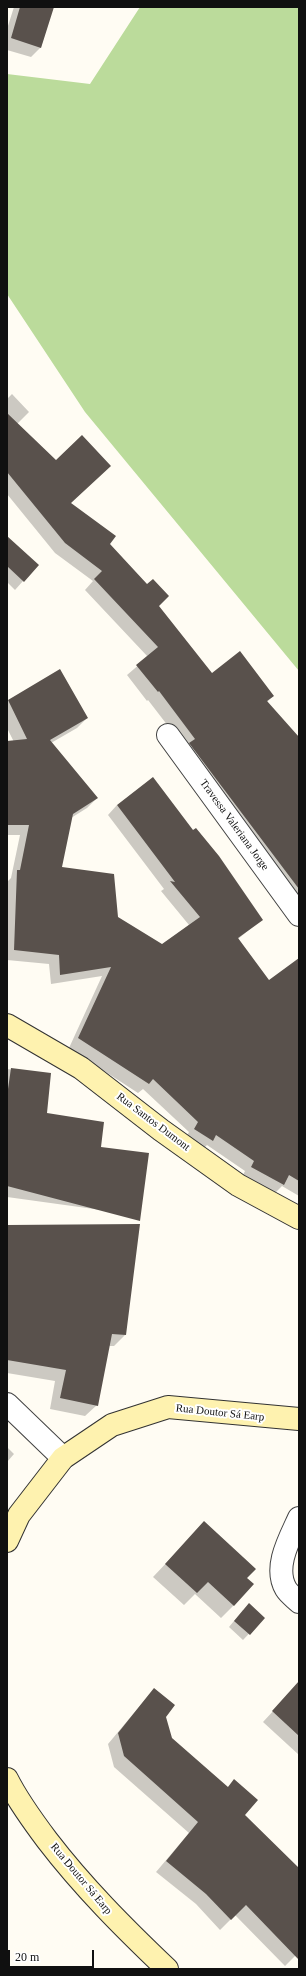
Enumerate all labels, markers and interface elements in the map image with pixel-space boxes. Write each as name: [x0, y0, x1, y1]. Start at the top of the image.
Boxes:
street label: Travessa Valeriana Jorge: [197, 777, 271, 873]
street label: Rua Santos Dumont: [114, 1090, 192, 1154]
street label: Rua Doutor Sá Earp: [175, 1402, 265, 1424]
street label: Rua Doutor Sá Earp: [47, 1841, 115, 1917]
scale bar: [10, 1942, 96, 1968]
text: 20 m: [15, 1950, 39, 1964]

